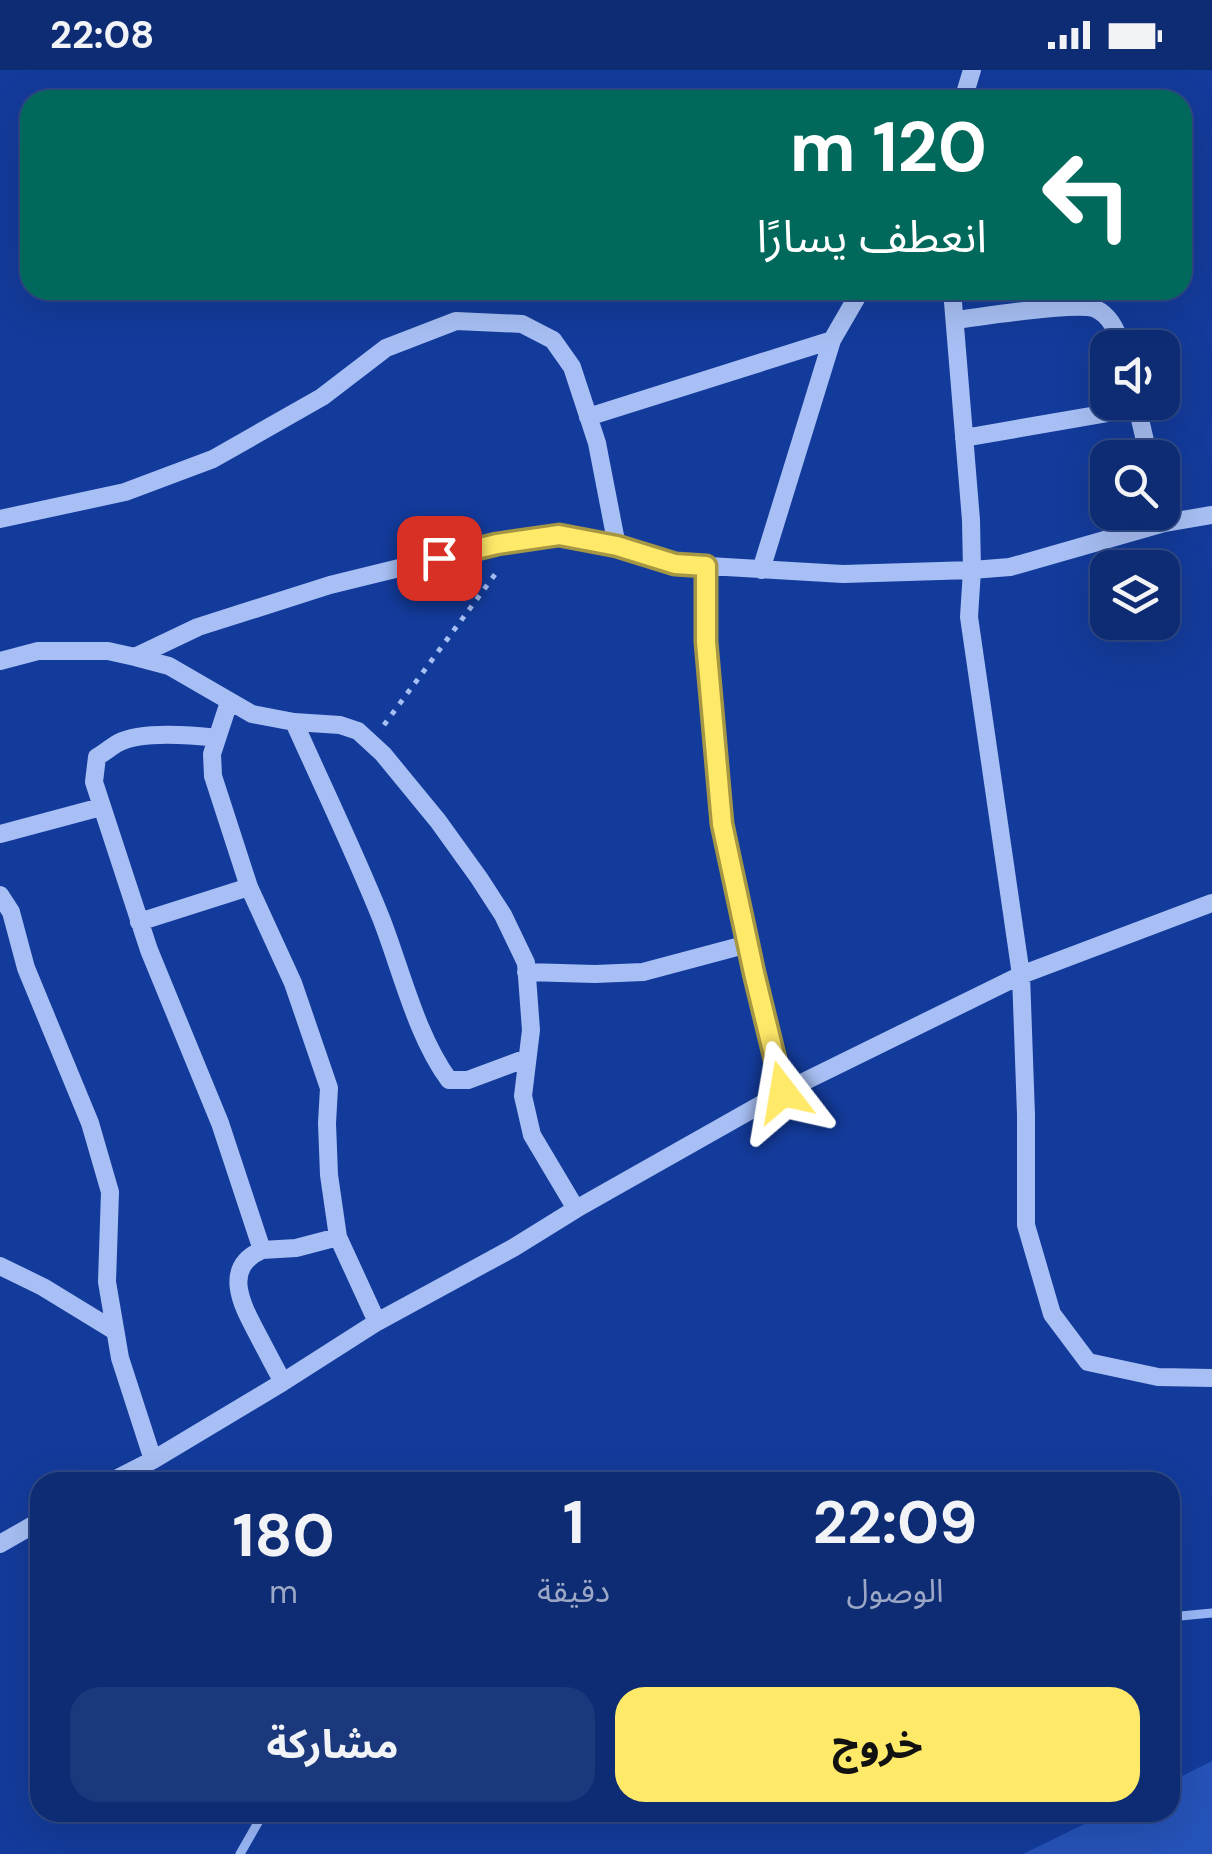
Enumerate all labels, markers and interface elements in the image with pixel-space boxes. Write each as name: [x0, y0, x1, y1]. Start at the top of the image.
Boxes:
text: 22:08: [50, 10, 154, 60]
text: 120 m: [790, 102, 987, 193]
icon: left: [1022, 130, 1152, 260]
text: انعطف يسارًا: [757, 207, 987, 266]
map controls: [1090, 330, 1180, 640]
button: sound: [1090, 330, 1180, 420]
button: search: [1090, 440, 1180, 530]
pin: [397, 516, 482, 601]
icon: arrive: [412, 531, 467, 586]
button: layers: [1090, 550, 1180, 640]
position arrow: [731, 1040, 835, 1144]
text: 1: [563, 1483, 585, 1562]
text: 22:09: [813, 1483, 977, 1562]
text: 180: [233, 1496, 335, 1575]
text: دقيقة: [537, 1570, 610, 1612]
text: الوصول: [846, 1570, 944, 1612]
text: m: [269, 1571, 298, 1613]
button: مشاركة: [70, 1687, 595, 1802]
button: خروج: [615, 1687, 1140, 1802]

